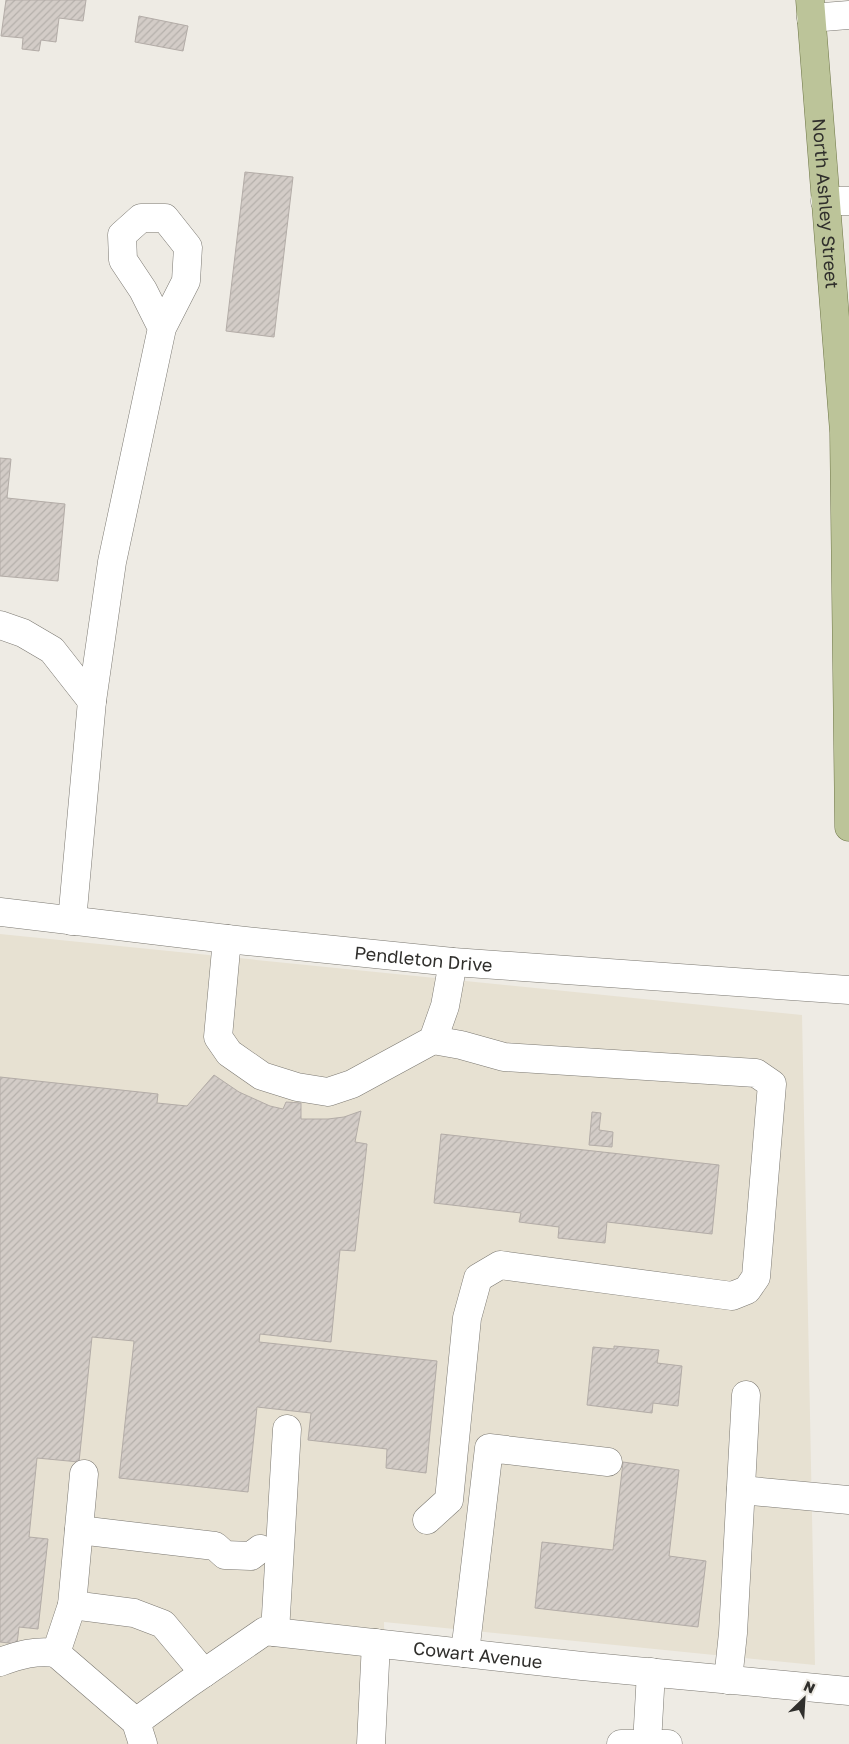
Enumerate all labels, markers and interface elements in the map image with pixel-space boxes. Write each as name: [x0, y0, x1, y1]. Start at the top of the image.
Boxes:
street label: North Ashley Street: [808, 117, 844, 289]
street label: Pendleton Drive: [353, 941, 493, 976]
street label: Cowart Avenue: [412, 1636, 544, 1673]
north arrow: [779, 1674, 829, 1724]
text: N: [801, 1677, 818, 1697]

